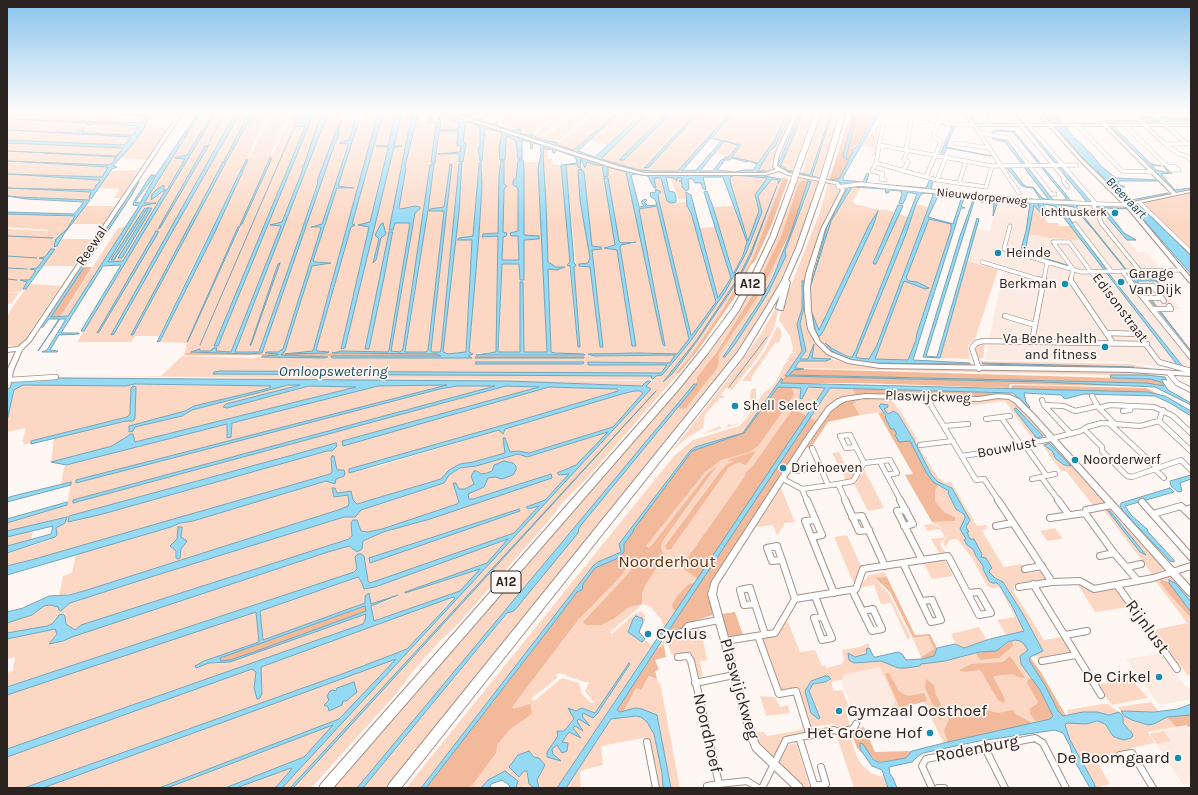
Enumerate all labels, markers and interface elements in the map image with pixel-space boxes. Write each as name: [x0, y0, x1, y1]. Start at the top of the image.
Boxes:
water label: Breevaart: [1102, 174, 1150, 222]
street label: Nieuwdorperweg: [936, 185, 1028, 209]
place label: Ichthuskerk: [1041, 206, 1107, 220]
marker: Ichthuskerk: [1110, 208, 1120, 218]
street label: Reewal: [73, 223, 111, 269]
place label: Heinde: [1006, 245, 1051, 261]
marker: Heinde: [993, 248, 1003, 258]
place label: Garage Van Dijk: [1129, 266, 1182, 298]
street label: Edisonstraat: [1089, 270, 1151, 346]
road number: A12: [735, 273, 765, 295]
place label: Berkman: [999, 276, 1057, 292]
marker: Garage Van Dijk: [1116, 277, 1126, 287]
marker: Berkman: [1060, 279, 1070, 289]
place label: Va Bene health and fitness: [1003, 331, 1097, 364]
marker: Va Bene health and fitness: [1100, 342, 1110, 352]
water label: Omloopswetering: [279, 363, 387, 381]
street label: Plaswijckweg: [885, 387, 971, 407]
place label: Shell Select: [743, 398, 818, 414]
marker: Shell Select: [730, 401, 740, 411]
street label: Bouwlust: [976, 434, 1038, 462]
place label: Noorderwerf: [1083, 452, 1161, 468]
marker: Noorderwerf: [1070, 455, 1080, 465]
place label: Driehoeven: [791, 460, 863, 476]
marker: Driehoeven: [778, 463, 788, 473]
park label: Noorderhout: [618, 552, 716, 572]
road number: A12: [491, 571, 521, 593]
street label: Rijnlust: [1121, 596, 1173, 658]
place label: Cyclus: [656, 624, 707, 644]
marker: Cyclus: [643, 629, 653, 639]
street label: Plaswijckweg: [715, 636, 763, 742]
place label: De Cirkel: [1082, 667, 1151, 687]
marker: De Cirkel: [1154, 672, 1164, 682]
street label: Noordhoef: [688, 691, 726, 775]
place label: Gymzaal Oosthoef: [847, 701, 987, 721]
marker: Gymzaal Oosthoef: [834, 706, 844, 716]
place label: Het Groene Hof: [807, 723, 922, 743]
marker: Het Groene Hof: [925, 728, 935, 738]
street label: Rodenburg: [934, 731, 1020, 767]
place label: De Boomgaard: [1056, 748, 1170, 768]
marker: De Boomgaard: [1173, 753, 1183, 763]

